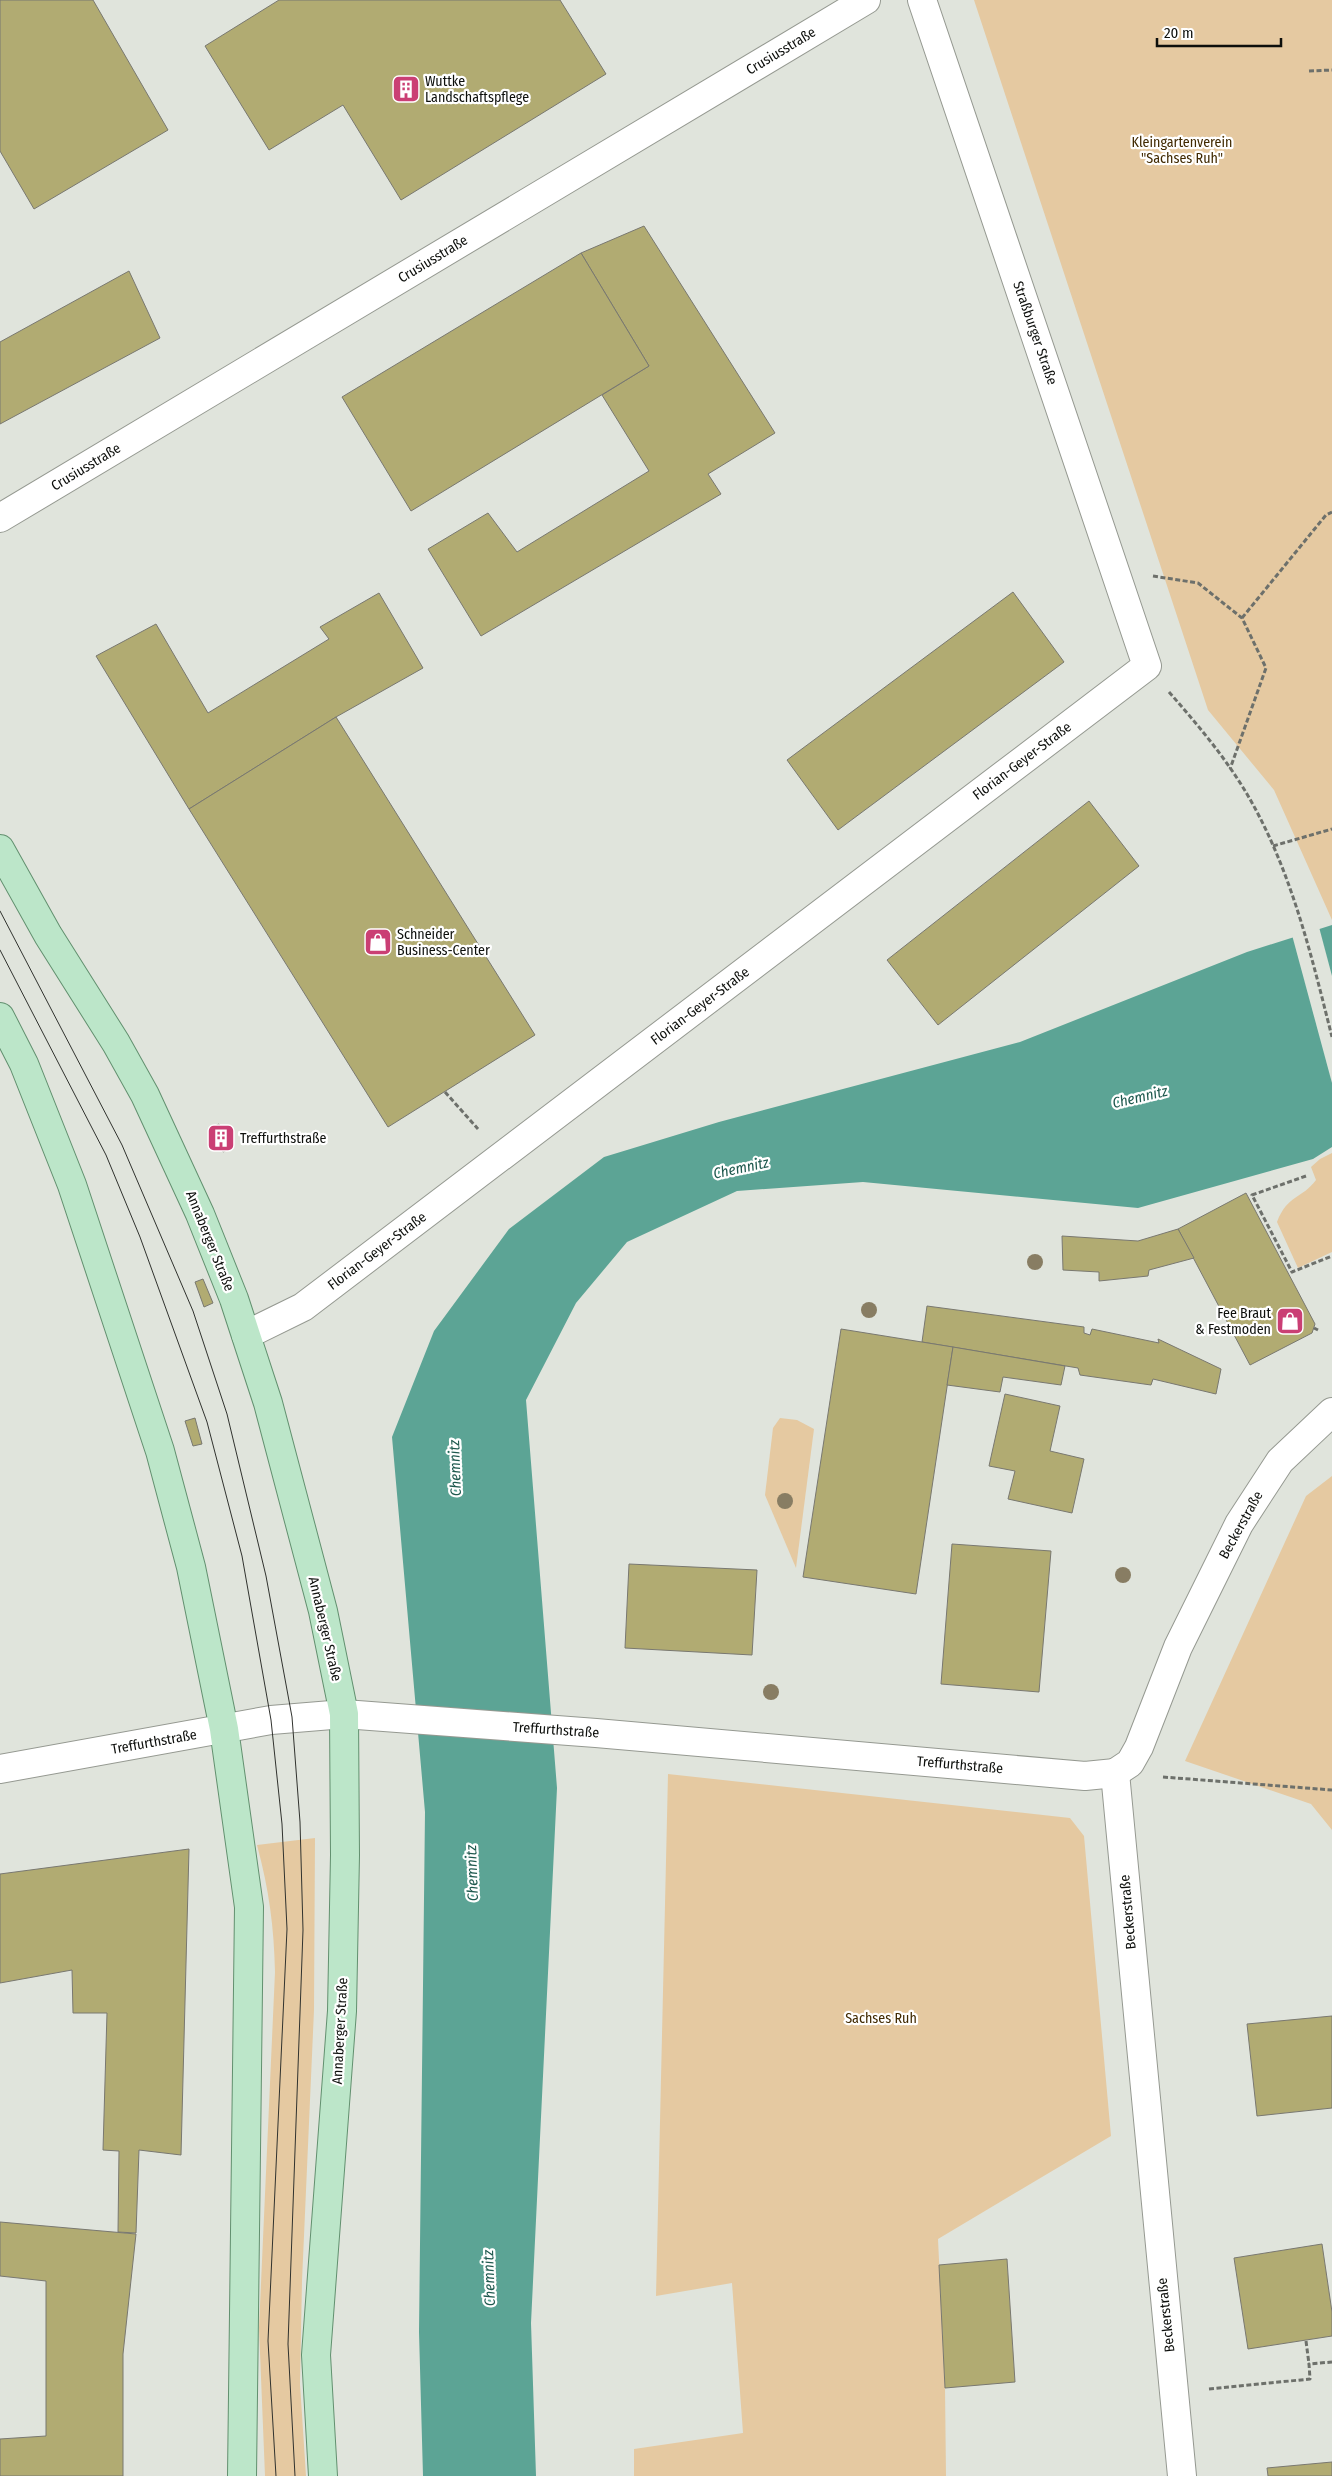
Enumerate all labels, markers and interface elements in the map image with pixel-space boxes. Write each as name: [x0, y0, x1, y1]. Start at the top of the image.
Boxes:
scale bar: [1157, 15, 1281, 47]
street label: Crusiusstraße: [743, 24, 819, 78]
text: 20 m: [1164, 24, 1194, 42]
place label: Wuttke Landschaftspflege: [425, 73, 529, 106]
building icon: Wuttke Landschaftspflege: [391, 74, 421, 104]
park label: Kleingartenverein "Sachses Ruh": [1132, 134, 1232, 167]
street label: Crusiusstraße: [395, 232, 471, 286]
street label: Straßburger Straße: [1009, 279, 1061, 387]
street label: Crusiusstraße: [48, 440, 124, 494]
street label: Florian-Geyer-Straße: [969, 718, 1075, 804]
place label: Schneider Business-Center: [397, 926, 490, 959]
shop icon: Schneider Business-Center: [363, 927, 393, 957]
street label: Florian-Geyer-Straße: [647, 963, 753, 1049]
water label: Chemnitz: [1111, 1082, 1170, 1112]
building icon: Treffurthstraße: [206, 1123, 236, 1153]
place label: Treffurthstraße: [240, 1130, 327, 1147]
water label: Chemnitz: [712, 1153, 770, 1183]
street label: Annaberger Straße: [182, 1188, 238, 1294]
street label: Florian-Geyer-Straße: [324, 1208, 430, 1294]
place label: Fee Braut & Festmoden: [1195, 1305, 1271, 1338]
shop icon: Fee Braut & Festmoden: [1275, 1306, 1305, 1336]
water label: Chemnitz: [445, 1439, 465, 1496]
street label: Beckerstraße: [1215, 1488, 1267, 1562]
street label: Annaberger Straße: [305, 1575, 345, 1683]
street label: Treffurthstraße: [512, 1719, 600, 1742]
street label: Treffurthstraße: [110, 1726, 198, 1758]
street label: Treffurthstraße: [916, 1753, 1004, 1777]
water label: Chemnitz: [462, 1844, 482, 1901]
street label: Beckerstraße: [1116, 1874, 1140, 1950]
street label: Annaberger Straße: [329, 1977, 351, 2085]
park label: Sachses Ruh: [845, 2010, 917, 2027]
water label: Chemnitz: [479, 2249, 499, 2306]
street label: Beckerstraße: [1154, 2277, 1178, 2353]

